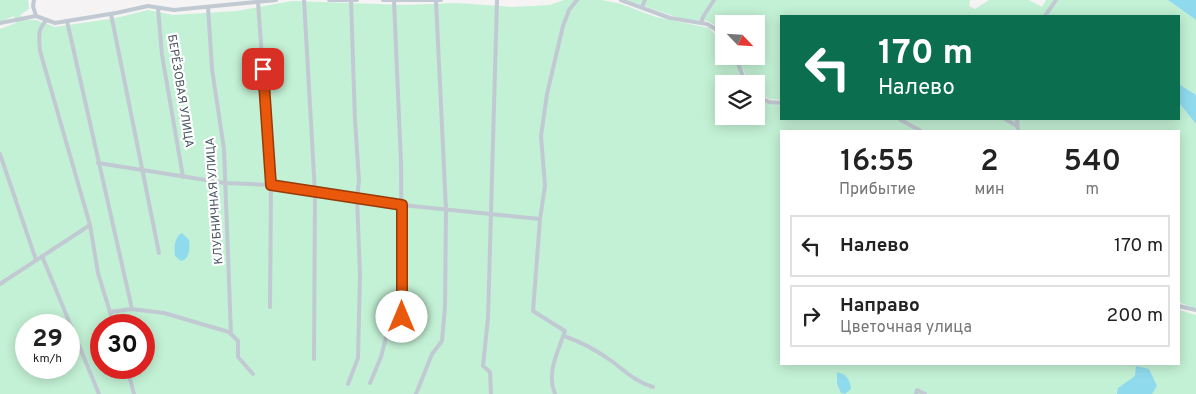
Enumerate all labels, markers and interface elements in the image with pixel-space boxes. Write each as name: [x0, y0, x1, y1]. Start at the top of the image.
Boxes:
north arrow: [715, 15, 765, 65]
map controls: [715, 15, 765, 125]
text: 170 m: [878, 32, 973, 76]
street label: БЕРЁЗОВАЯ УЛИЦА: [163, 33, 197, 149]
icon: left: [795, 35, 860, 100]
pin: [242, 48, 284, 90]
icon: arrive: [249, 55, 277, 83]
button: layers: [715, 75, 765, 125]
text: Налево: [878, 75, 955, 102]
street label: КЛУБНИЧНАЯ УЛИЦА: [203, 137, 227, 265]
text: 16:55: [840, 144, 914, 181]
text: 2: [980, 144, 999, 181]
text: 540: [1063, 144, 1121, 181]
text: Прибытие: [839, 180, 916, 200]
text: мин: [975, 180, 1004, 200]
text: m: [1085, 180, 1099, 200]
icon: left: [797, 232, 825, 260]
text: Налево: [840, 234, 909, 258]
text: 170 m: [1114, 234, 1163, 258]
position arrow: [375, 290, 427, 342]
text: Направо: [840, 294, 920, 318]
icon: right: [797, 302, 825, 330]
text: 200 m: [1107, 304, 1163, 328]
speed limit sign: 30: [90, 314, 155, 379]
text: Цветочная улица: [840, 318, 972, 338]
text: 29: [32, 324, 63, 356]
text: km/h: [33, 351, 62, 367]

